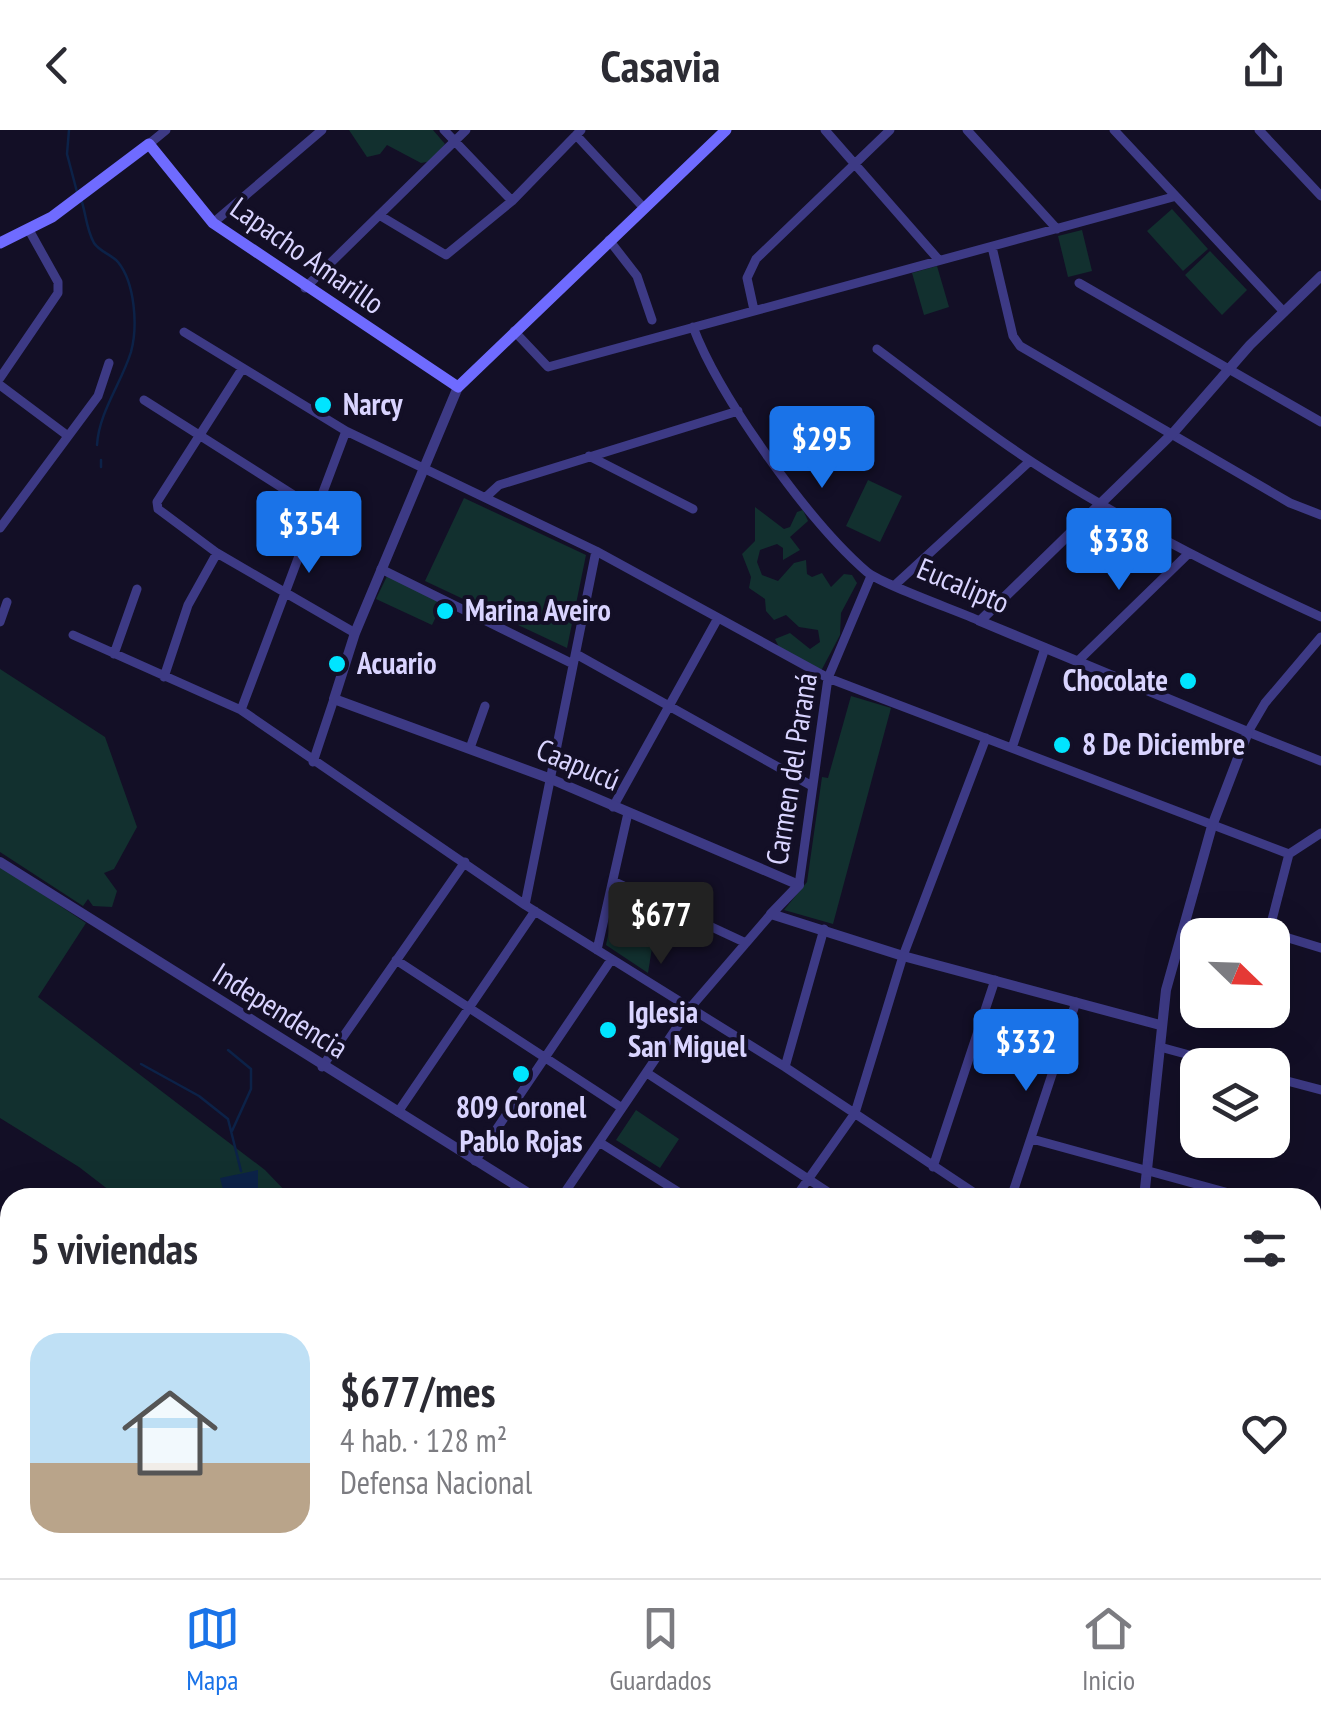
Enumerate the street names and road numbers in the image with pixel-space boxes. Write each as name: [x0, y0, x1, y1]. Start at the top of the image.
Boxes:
street label: Lapacho Amarillo: [223, 187, 392, 322]
street label: Eucalipto: [912, 548, 1015, 621]
street label: Carmen del Paraná: [756, 670, 825, 868]
street label: Caapucú: [531, 729, 626, 799]
street label: Independencia: [206, 953, 356, 1067]

